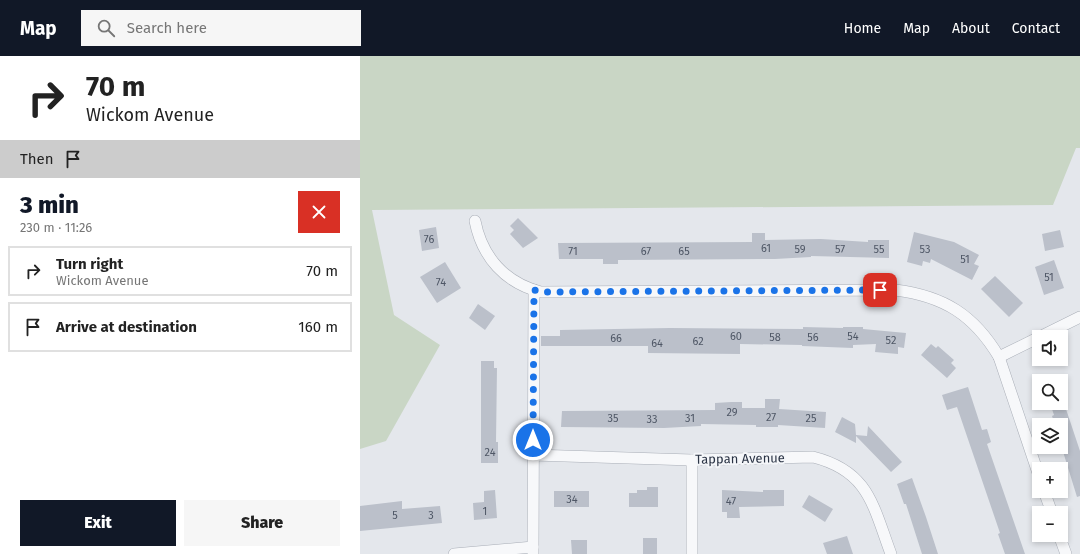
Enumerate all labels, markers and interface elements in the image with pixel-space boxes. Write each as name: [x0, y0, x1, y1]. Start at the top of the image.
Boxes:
search box: [81, 10, 361, 46]
text: Map: [20, 17, 57, 40]
icon: search: [95, 17, 117, 39]
text: Search here: [127, 19, 207, 37]
text: Home: [844, 20, 881, 37]
text: Map: [903, 20, 930, 37]
text: About: [952, 20, 990, 37]
text: Contact: [1012, 20, 1060, 37]
text: 70 m: [86, 70, 145, 103]
icon: right: [20, 72, 72, 124]
text: Wickom Avenue: [86, 104, 214, 126]
icon: arrive: [62, 148, 84, 170]
text: Then: [20, 150, 54, 168]
text: 3 min: [20, 191, 79, 219]
button: close: [298, 191, 340, 233]
text: 230 m · 11:26: [20, 220, 92, 235]
house number: 76: [424, 233, 434, 246]
house number: 61: [761, 242, 771, 255]
house number: 59: [794, 243, 806, 256]
house number: 57: [835, 243, 845, 256]
house number: 55: [874, 243, 885, 256]
house number: 53: [920, 243, 930, 256]
house number: 71: [568, 245, 578, 258]
house number: 67: [641, 245, 651, 258]
house number: 65: [678, 245, 690, 258]
house number: 51: [960, 253, 970, 266]
text: Turn right: [56, 255, 123, 273]
icon: right: [22, 260, 44, 282]
text: 70 m: [306, 262, 338, 280]
house number: 51: [1044, 271, 1054, 284]
text: Wickom Avenue: [56, 273, 148, 288]
pin: [863, 273, 897, 307]
house number: 74: [436, 276, 446, 289]
icon: arrive: [869, 279, 891, 301]
icon: arrive: [22, 316, 44, 338]
text: Arrive at destination: [56, 318, 197, 336]
text: 160 m: [298, 318, 338, 336]
house number: 60: [730, 330, 742, 343]
house number: 54: [847, 330, 859, 343]
map controls: [1032, 330, 1068, 542]
button: sound: [1032, 330, 1068, 366]
house number: 58: [769, 331, 781, 344]
house number: 56: [807, 331, 819, 344]
house number: 66: [610, 332, 622, 345]
house number: 52: [886, 334, 896, 347]
house number: 62: [692, 335, 704, 348]
house number: 64: [651, 337, 663, 350]
button: search: [1032, 374, 1068, 410]
house number: 29: [726, 406, 738, 419]
house number: 27: [766, 411, 776, 424]
house number: 35: [608, 412, 619, 425]
house number: 31: [685, 412, 695, 425]
house number: 25: [806, 412, 817, 425]
house number: 33: [647, 413, 657, 426]
button: layers: [1032, 418, 1068, 454]
position arrow: [512, 419, 554, 461]
house number: 24: [485, 446, 496, 459]
street label: Tappan Avenue: [695, 450, 785, 467]
button: +: [1032, 462, 1068, 498]
house number: 34: [566, 493, 578, 506]
house number: 47: [726, 495, 736, 508]
button: Exit: [20, 500, 176, 546]
button: Share: [184, 500, 340, 546]
house number: 1: [483, 505, 487, 518]
button: −: [1032, 506, 1068, 542]
house number: 5: [392, 509, 398, 522]
house number: 3: [428, 509, 434, 522]

